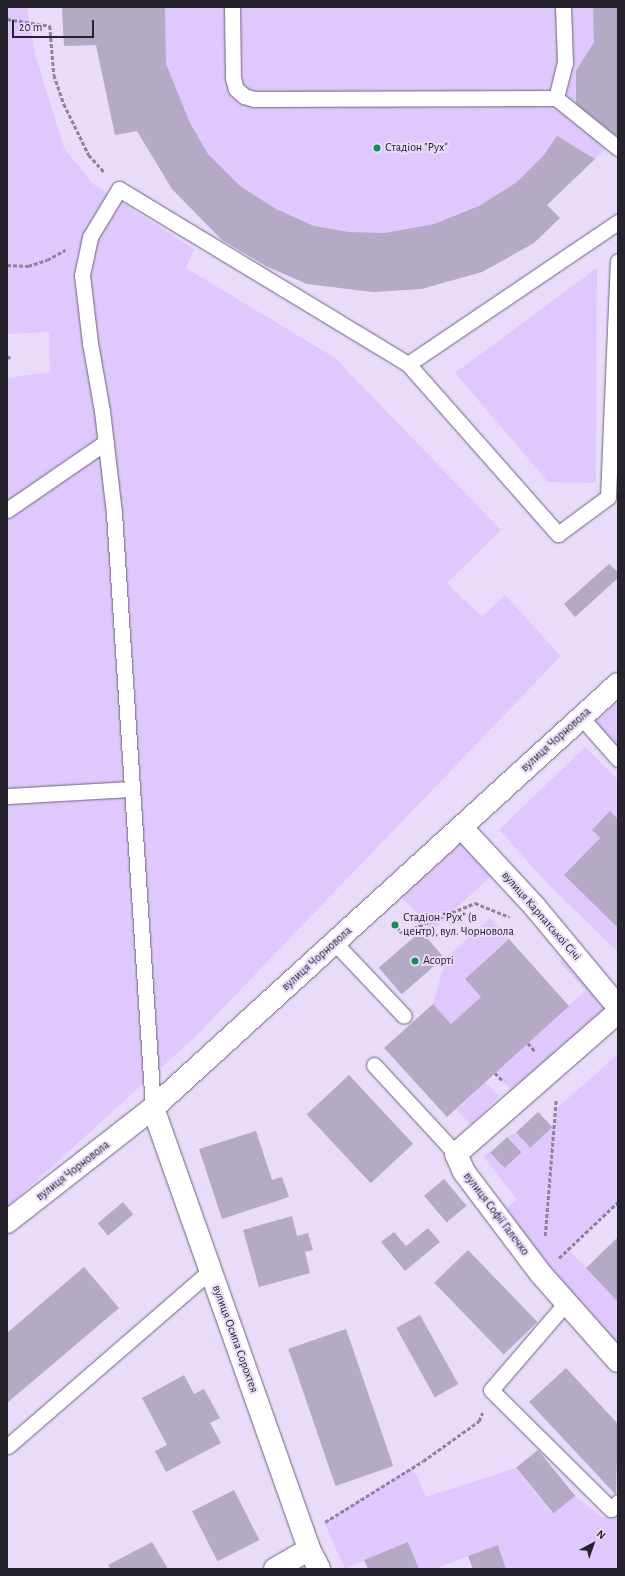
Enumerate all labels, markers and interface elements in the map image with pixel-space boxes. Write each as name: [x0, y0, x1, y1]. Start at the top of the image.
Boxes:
scale bar: [14, 12, 96, 38]
text: 20 m: [19, 21, 42, 33]
place label: Стадіон "Рух": [385, 141, 448, 155]
marker: Стадіон "Рух": [372, 143, 382, 153]
street label: вулиця Чорновола: [518, 705, 594, 775]
street label: вулиця Карпатської Січі: [498, 868, 584, 964]
place label: Стадіон "Рух" (в центр), вул. Чорновола: [403, 911, 514, 939]
marker: Стадіон "Рух" (в центр), вул. Чорновола: [390, 920, 400, 930]
street label: вулиця Чорновола: [279, 924, 355, 994]
place label: Асорті: [423, 954, 454, 968]
marker: Асорті: [410, 956, 420, 966]
street label: вулиця Чорновола: [33, 1138, 113, 1204]
street label: вулиця Софії Галечко: [460, 1170, 532, 1258]
street label: вулиця Осипа Сорохтея: [209, 1283, 261, 1395]
north arrow: [573, 1524, 613, 1564]
text: N: [595, 1528, 608, 1541]

